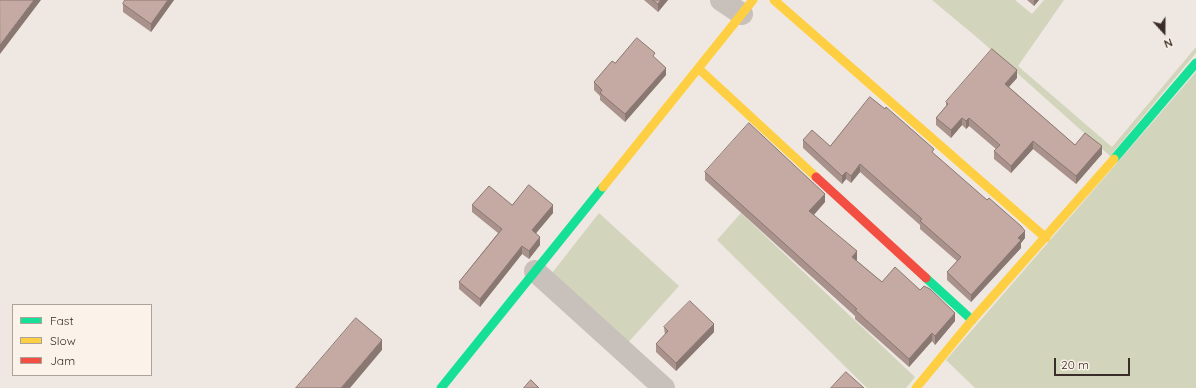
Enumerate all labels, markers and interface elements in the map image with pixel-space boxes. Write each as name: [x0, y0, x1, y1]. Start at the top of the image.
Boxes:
north arrow: [1144, 12, 1184, 52]
text: N: [1162, 35, 1175, 51]
legend: [12, 304, 152, 376]
text: Fast: [50, 313, 74, 328]
text: Slow: [50, 333, 76, 348]
scale bar: [1056, 350, 1132, 376]
text: Jam: [50, 353, 75, 368]
text: 20 m: [1061, 357, 1089, 372]

